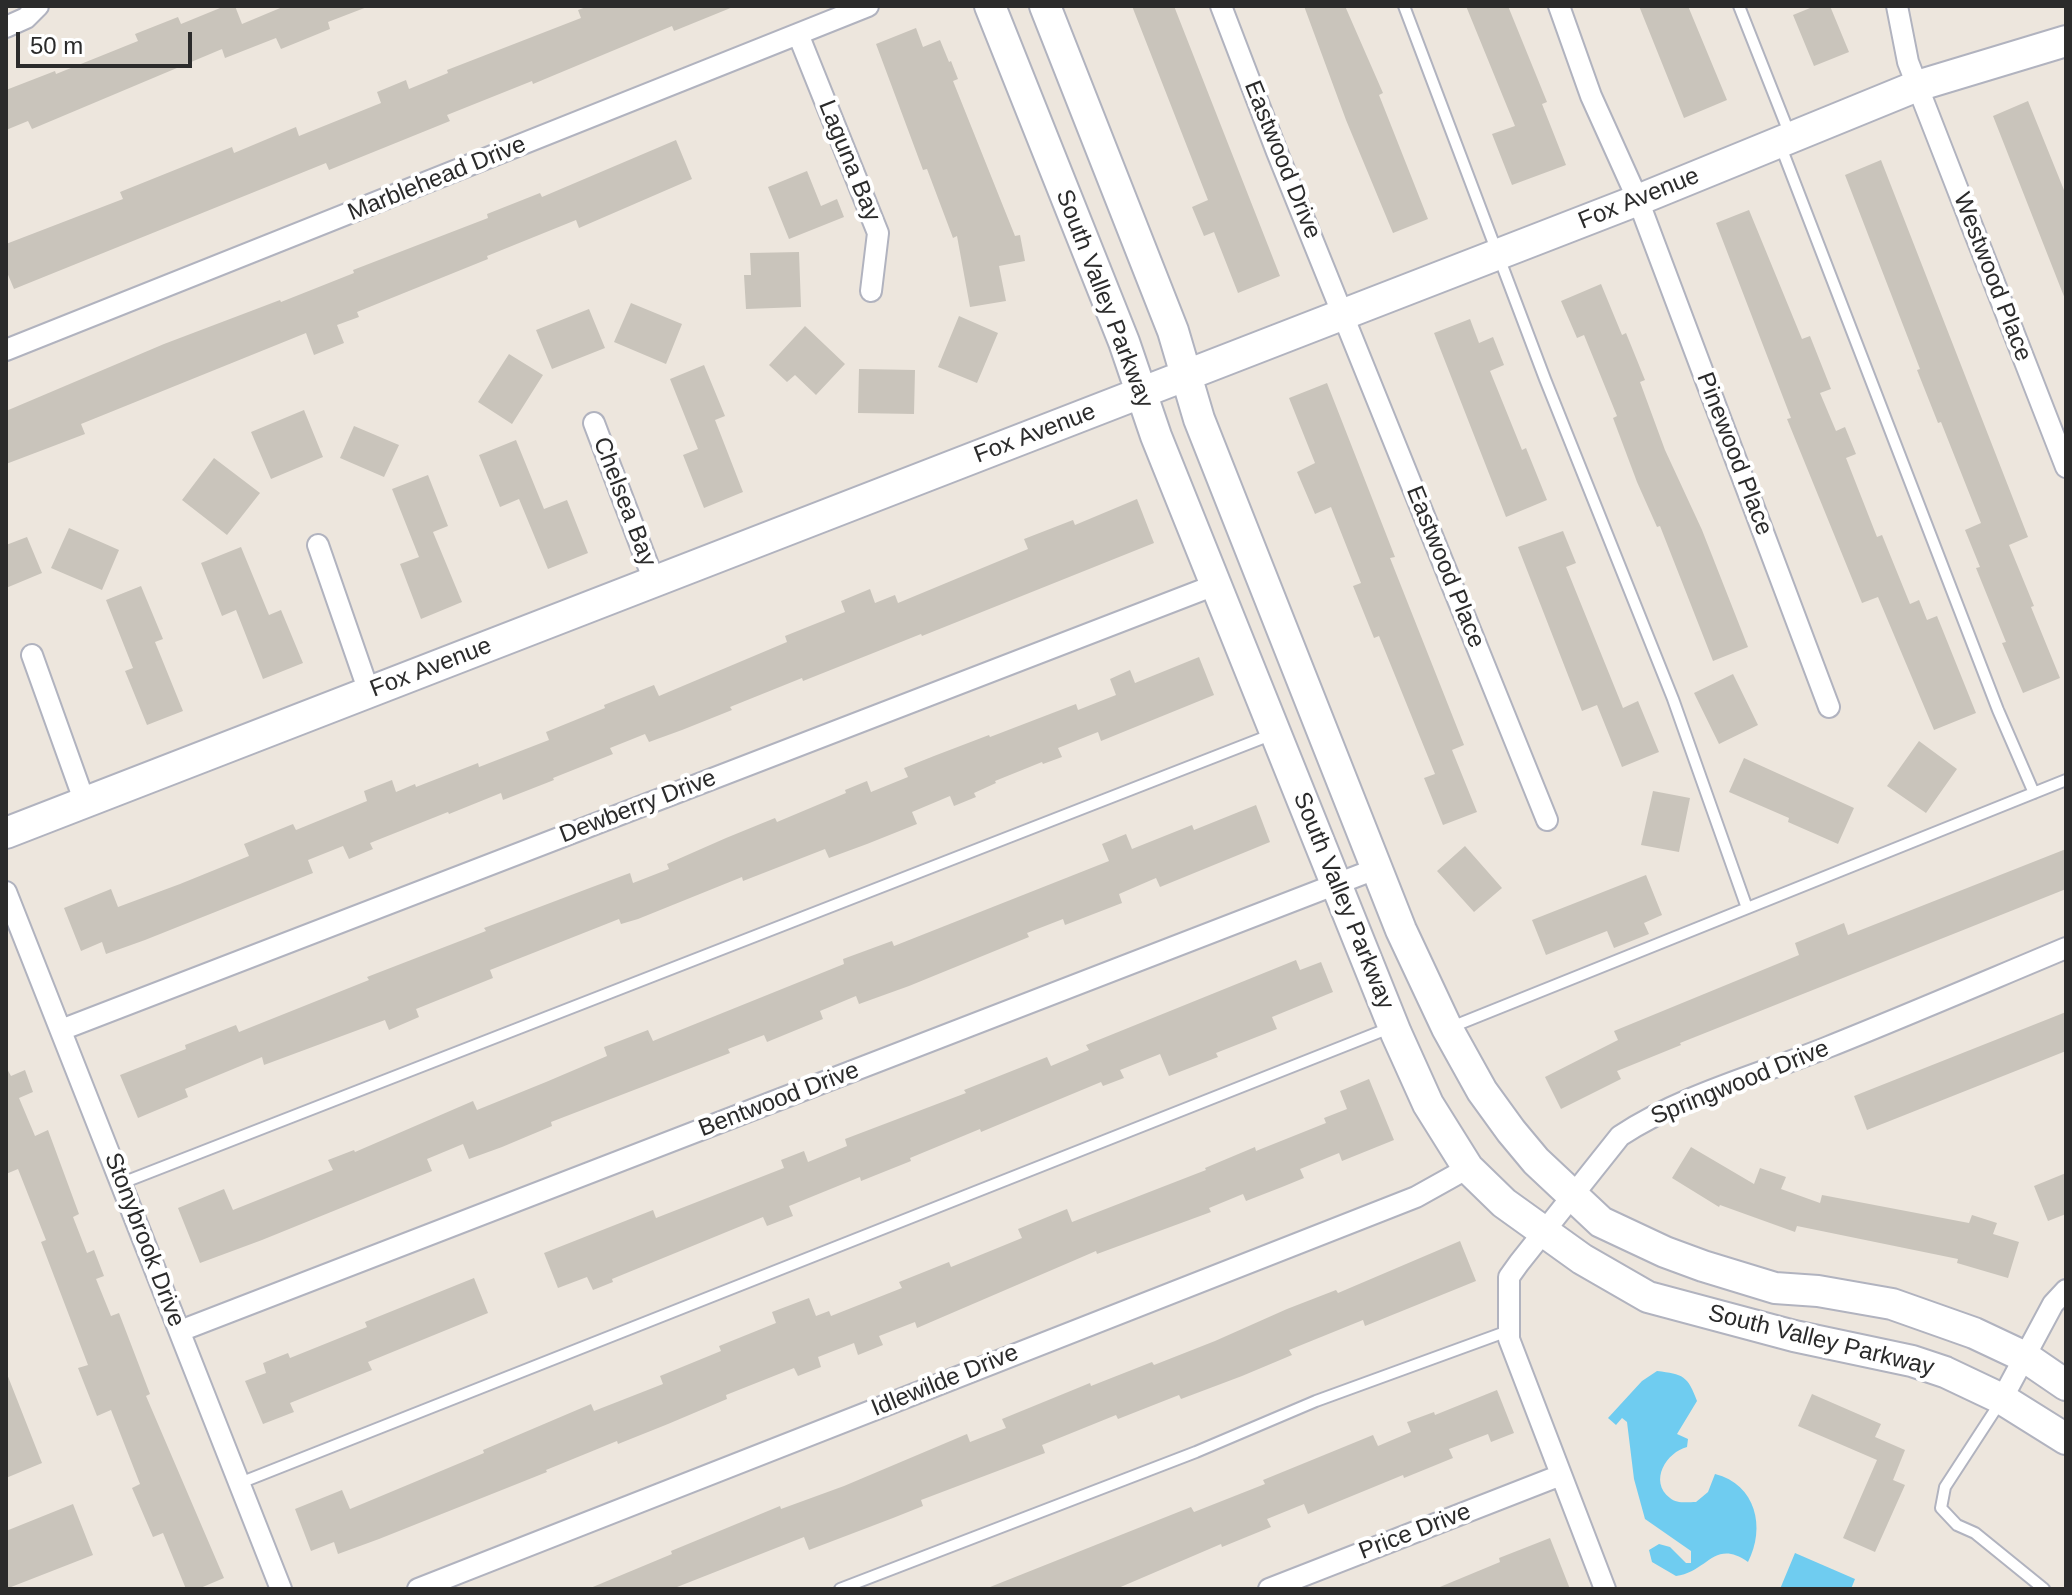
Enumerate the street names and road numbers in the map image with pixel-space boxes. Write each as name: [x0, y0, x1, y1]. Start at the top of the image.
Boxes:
street label: Eastwood Drive: [1237, 77, 1327, 243]
street label: Laguna Bay: [812, 96, 886, 226]
street label: Marblehead Drive: [344, 130, 530, 228]
street label: Fox Avenue: [1574, 162, 1704, 236]
street label: South Valley Parkway: [1049, 186, 1159, 412]
street label: Westwood Place: [1947, 189, 2037, 365]
street label: Pinewood Place: [1690, 368, 1778, 540]
street label: Fox Avenue: [970, 398, 1100, 470]
street label: Chelsea Bay: [586, 433, 662, 571]
street label: Eastwood Place: [1399, 482, 1491, 652]
street label: Fox Avenue: [366, 632, 496, 704]
street label: Dewberry Drive: [556, 764, 720, 850]
street label: South Valley Parkway: [1286, 788, 1400, 1014]
street label: Springwood Drive: [1647, 1034, 1833, 1132]
street label: Bentwood Drive: [695, 1056, 863, 1144]
street label: Stonybrook Drive: [98, 1149, 190, 1331]
street label: South Valley Parkway: [1705, 1299, 1937, 1383]
street label: Idlewilde Drive: [867, 1338, 1023, 1424]
street label: Price Drive: [1355, 1498, 1475, 1566]

